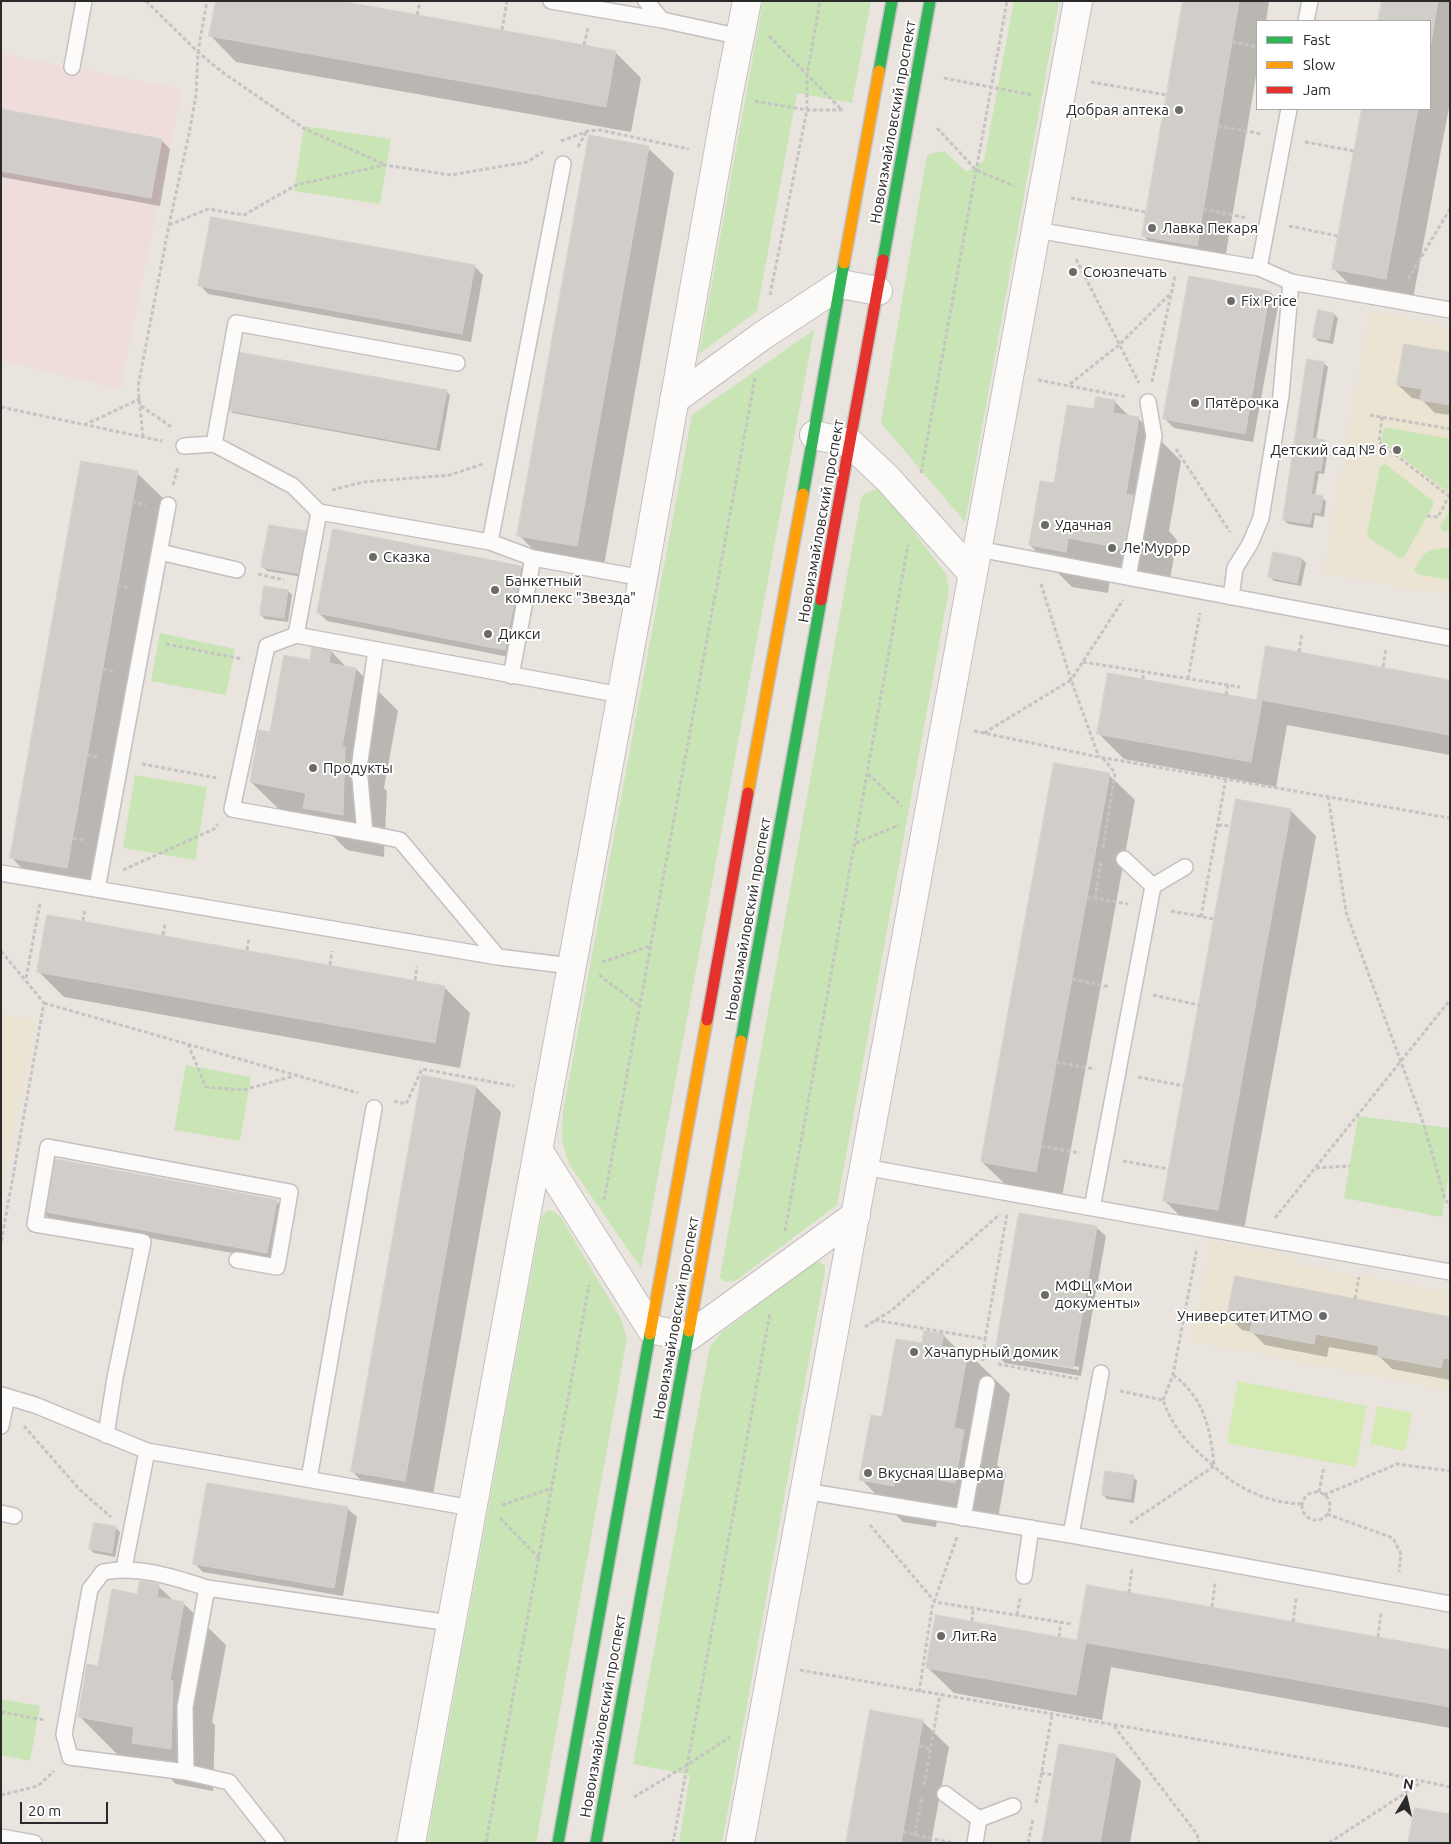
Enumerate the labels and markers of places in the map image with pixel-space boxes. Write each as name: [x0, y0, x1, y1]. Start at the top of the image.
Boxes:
place label: Добрая аптека: [1066, 101, 1169, 119]
marker: Добрая аптека: [1173, 104, 1185, 116]
place label: Лавка Пекаря: [1162, 219, 1258, 237]
marker: Лавка Пекаря: [1146, 222, 1158, 234]
place label: Союзпечать: [1083, 263, 1167, 281]
marker: Союзпечать: [1067, 266, 1079, 278]
place label: Fix Price: [1241, 292, 1297, 310]
marker: Fix Price: [1225, 295, 1237, 307]
place label: Пятёрочка: [1205, 394, 1279, 412]
marker: Пятёрочка: [1189, 397, 1201, 409]
place label: Детский сад № 6: [1270, 441, 1387, 459]
marker: Детский сад № 6: [1391, 444, 1403, 456]
place label: Удачная: [1055, 516, 1112, 534]
marker: Удачная: [1039, 519, 1051, 531]
place label: Ле'Муррр: [1122, 539, 1191, 557]
marker: Ле'Муррр: [1106, 542, 1118, 554]
place label: Сказка: [383, 548, 430, 566]
marker: Сказка: [367, 551, 379, 563]
place label: Банкетный комплекс "Звезда": [505, 572, 636, 607]
marker: Банкетный комплекс "Звезда": [489, 584, 501, 596]
place label: Дикси: [498, 625, 541, 643]
marker: Дикси: [482, 628, 494, 640]
place label: Продукты: [323, 759, 393, 777]
marker: Продукты: [307, 762, 319, 774]
place label: МФЦ «Мои документы»: [1055, 1277, 1140, 1312]
marker: МФЦ «Мои документы»: [1039, 1289, 1051, 1301]
place label: Университет ИТМО: [1177, 1307, 1313, 1325]
marker: Университет ИТМО: [1317, 1310, 1329, 1322]
place label: Хачапурный домик: [924, 1343, 1058, 1361]
marker: Хачапурный домик: [908, 1346, 920, 1358]
place label: Вкусная Шаверма: [878, 1464, 1004, 1482]
marker: Вкусная Шаверма: [862, 1467, 874, 1479]
place label: Лит.Ra: [951, 1627, 997, 1645]
marker: Лит.Ra: [935, 1630, 947, 1642]

